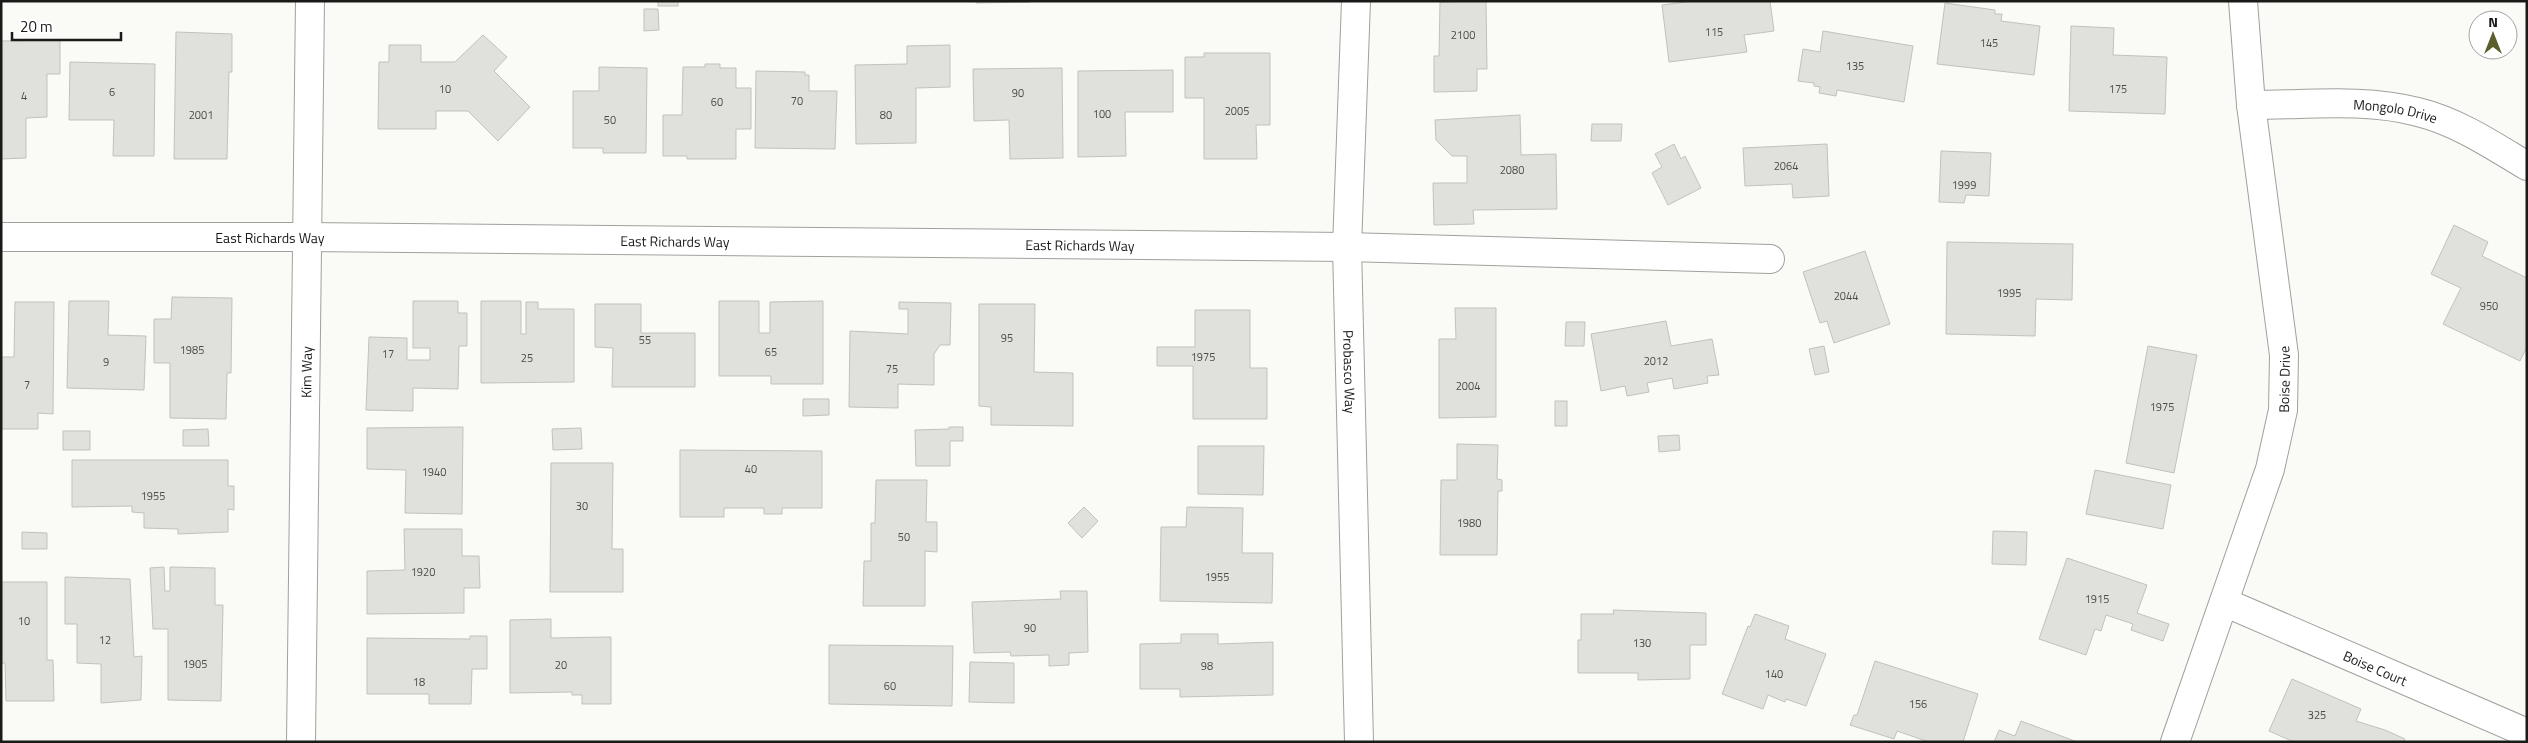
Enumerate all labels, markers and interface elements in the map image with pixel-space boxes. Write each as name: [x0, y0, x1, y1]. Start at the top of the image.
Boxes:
scale bar: [12, 10, 121, 42]
north arrow: [2468, 10, 2518, 60]
text: N: [2488, 11, 2498, 32]
text: 20 m: [20, 15, 53, 38]
house number: 115: [1705, 24, 1723, 40]
house number: 2100: [1451, 27, 1475, 43]
house number: 145: [1980, 35, 1998, 51]
house number: 135: [1846, 58, 1864, 74]
house number: 10: [439, 81, 451, 97]
house number: 175: [2109, 81, 2127, 97]
house number: 6: [109, 84, 115, 100]
house number: 90: [1012, 85, 1024, 101]
house number: 4: [21, 88, 27, 104]
house number: 70: [791, 93, 803, 109]
street label: Mongolo Drive: [2353, 93, 2441, 128]
house number: 60: [711, 94, 723, 110]
house number: 2005: [1225, 103, 1249, 119]
house number: 100: [1093, 106, 1111, 122]
house number: 2001: [189, 107, 213, 123]
house number: 80: [880, 107, 892, 123]
house number: 50: [604, 112, 616, 128]
house number: 2064: [1774, 158, 1798, 174]
house number: 2080: [1500, 162, 1524, 178]
house number: 1999: [1952, 177, 1976, 193]
street label: East Richards Way: [215, 227, 325, 248]
street label: East Richards Way: [620, 230, 730, 252]
street label: East Richards Way: [1025, 233, 1135, 255]
house number: 1995: [1997, 285, 2021, 301]
house number: 2044: [1834, 288, 1858, 304]
house number: 950: [2480, 298, 2498, 314]
house number: 95: [1001, 330, 1013, 346]
street label: Probasco Way: [1339, 330, 1362, 414]
house number: 55: [639, 332, 651, 348]
house number: 1985: [180, 342, 204, 358]
house number: 65: [765, 344, 777, 360]
street label: Boise Drive: [2272, 345, 2295, 413]
street label: Kim Way: [295, 346, 316, 398]
house number: 17: [382, 346, 394, 362]
house number: 1975: [1191, 349, 1215, 365]
house number: 25: [521, 350, 533, 366]
house number: 2012: [1644, 353, 1668, 369]
house number: 9: [103, 354, 109, 370]
house number: 75: [886, 361, 898, 377]
house number: 7: [24, 377, 30, 393]
house number: 2004: [1456, 378, 1480, 394]
house number: 1975: [2150, 399, 2174, 415]
house number: 40: [745, 461, 757, 477]
house number: 1940: [422, 464, 446, 480]
house number: 1955: [141, 488, 165, 504]
house number: 30: [576, 498, 588, 514]
house number: 1980: [1457, 515, 1481, 531]
house number: 50: [898, 529, 910, 545]
house number: 1920: [411, 564, 435, 580]
house number: 1955: [1205, 569, 1229, 585]
house number: 1915: [2085, 591, 2109, 607]
house number: 10: [18, 613, 30, 629]
house number: 90: [1024, 620, 1036, 636]
house number: 12: [99, 632, 111, 648]
house number: 130: [1633, 635, 1651, 651]
street label: Boise Court: [2340, 644, 2411, 691]
house number: 1905: [183, 656, 207, 672]
house number: 20: [555, 657, 567, 673]
house number: 98: [1201, 658, 1213, 674]
house number: 140: [1765, 666, 1783, 682]
house number: 18: [413, 674, 425, 690]
house number: 60: [884, 678, 896, 694]
house number: 156: [1909, 696, 1927, 712]
house number: 325: [2308, 707, 2326, 723]

